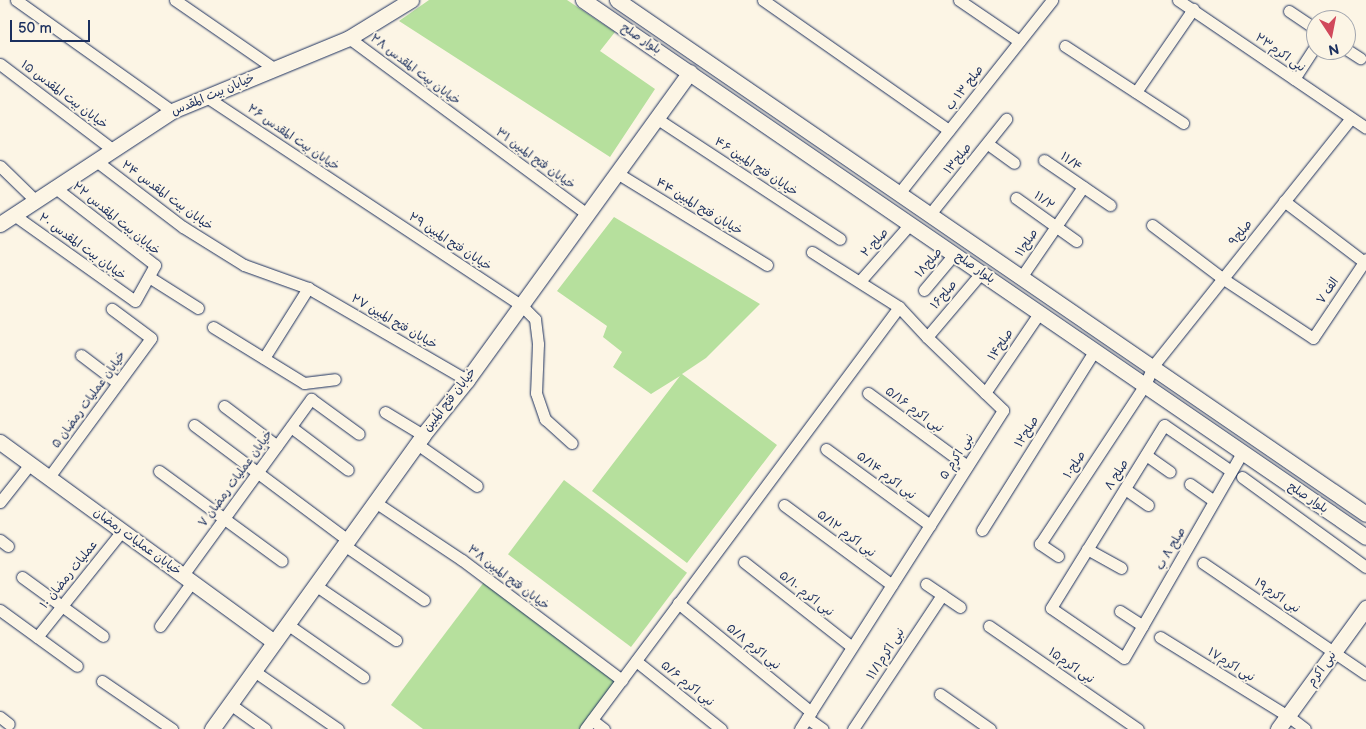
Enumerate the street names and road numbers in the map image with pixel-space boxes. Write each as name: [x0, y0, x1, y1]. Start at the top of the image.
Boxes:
street label: بلوار صلح: [618, 20, 664, 58]
street label: نبی اکرم۲۳: [1252, 31, 1308, 75]
street label: خیابان بیت المقدس ۲۸: [367, 32, 463, 108]
street label: خیابان بیت المقدس ۱۵: [18, 58, 110, 132]
street label: صلح ۱۳ ب: [943, 63, 987, 113]
street label: خیابان بیت المقدس: [169, 71, 257, 119]
street label: خیابان بیت المقدس ۲۶: [244, 102, 342, 174]
street label: خیابان فتح المبین ۳۱: [493, 125, 577, 193]
street label: خیابان فتح المبین ۴۶: [712, 135, 800, 199]
street label: صلح۱۳: [941, 141, 975, 177]
street label: ۱۱/۴: [1057, 149, 1085, 175]
street label: خیابان بیت المقدس ۲۴: [119, 158, 215, 234]
street label: خیابان فتح المبین ۴۴: [653, 176, 745, 238]
street label: خیابان بیت المقدس ۲۲: [69, 179, 163, 259]
street label: ۱۱/۲: [1031, 189, 1057, 213]
street label: خیابان فتح المبین ۲۹: [406, 210, 494, 274]
street label: خیابان بیت المقدس ۲۰: [36, 211, 128, 283]
street label: صلح۹: [1226, 217, 1256, 249]
street label: صلح۲۰: [858, 226, 892, 260]
street label: صلح۱۱: [1013, 226, 1041, 260]
street label: صلح۱۸: [912, 245, 946, 281]
street label: بلوار صلح: [952, 249, 998, 287]
street label: ۷ الف: [1314, 275, 1342, 307]
street label: صلح۱۶: [928, 278, 960, 312]
street label: خیابان فتح المبین ۲۷: [348, 292, 440, 352]
street label: صلح۱۴: [985, 327, 1017, 363]
street label: خیابان عملیات رمضان ۵: [49, 349, 129, 451]
street label: خیابان فتح المبین: [421, 365, 479, 435]
street label: نبی اکرم ۵/۱۶: [882, 384, 946, 436]
street label: صلح۱۲: [1012, 414, 1042, 450]
street label: خیابان عملیات رمضان ۷: [196, 428, 276, 530]
street label: نبی اکرم ۵: [937, 432, 977, 482]
street label: نبی اکرم ۵/۱۴: [854, 449, 918, 503]
street label: صلح۱۰: [1061, 449, 1089, 481]
street label: ۸ صلح: [1102, 457, 1132, 493]
street label: بلوار صلح: [1285, 479, 1331, 517]
street label: خیابان عملیات رمضان: [90, 505, 184, 579]
street label: نبی اکرم ۵/۱۲: [814, 507, 878, 561]
street label: صلح ۸ ب: [1153, 525, 1189, 573]
street label: عملیات رمضان ۱۰: [37, 538, 101, 612]
street label: خیابان فتح المبین ۳۸: [464, 543, 552, 613]
street label: نبی اکرم ۵/۱۰: [776, 568, 836, 620]
street label: نبی اکرم۱۹: [1252, 576, 1302, 616]
street label: نبی اکرم ۵/۸: [723, 621, 783, 673]
street label: نبی اکرم۱۱/۱: [864, 626, 908, 682]
street label: نبی اکرم۱۵: [1045, 645, 1097, 687]
street label: نبی اکرم۱۷: [1205, 645, 1257, 685]
street label: نبی اکرم: [1304, 649, 1340, 689]
street label: نبی اکرم ۵/۶: [658, 658, 716, 710]

